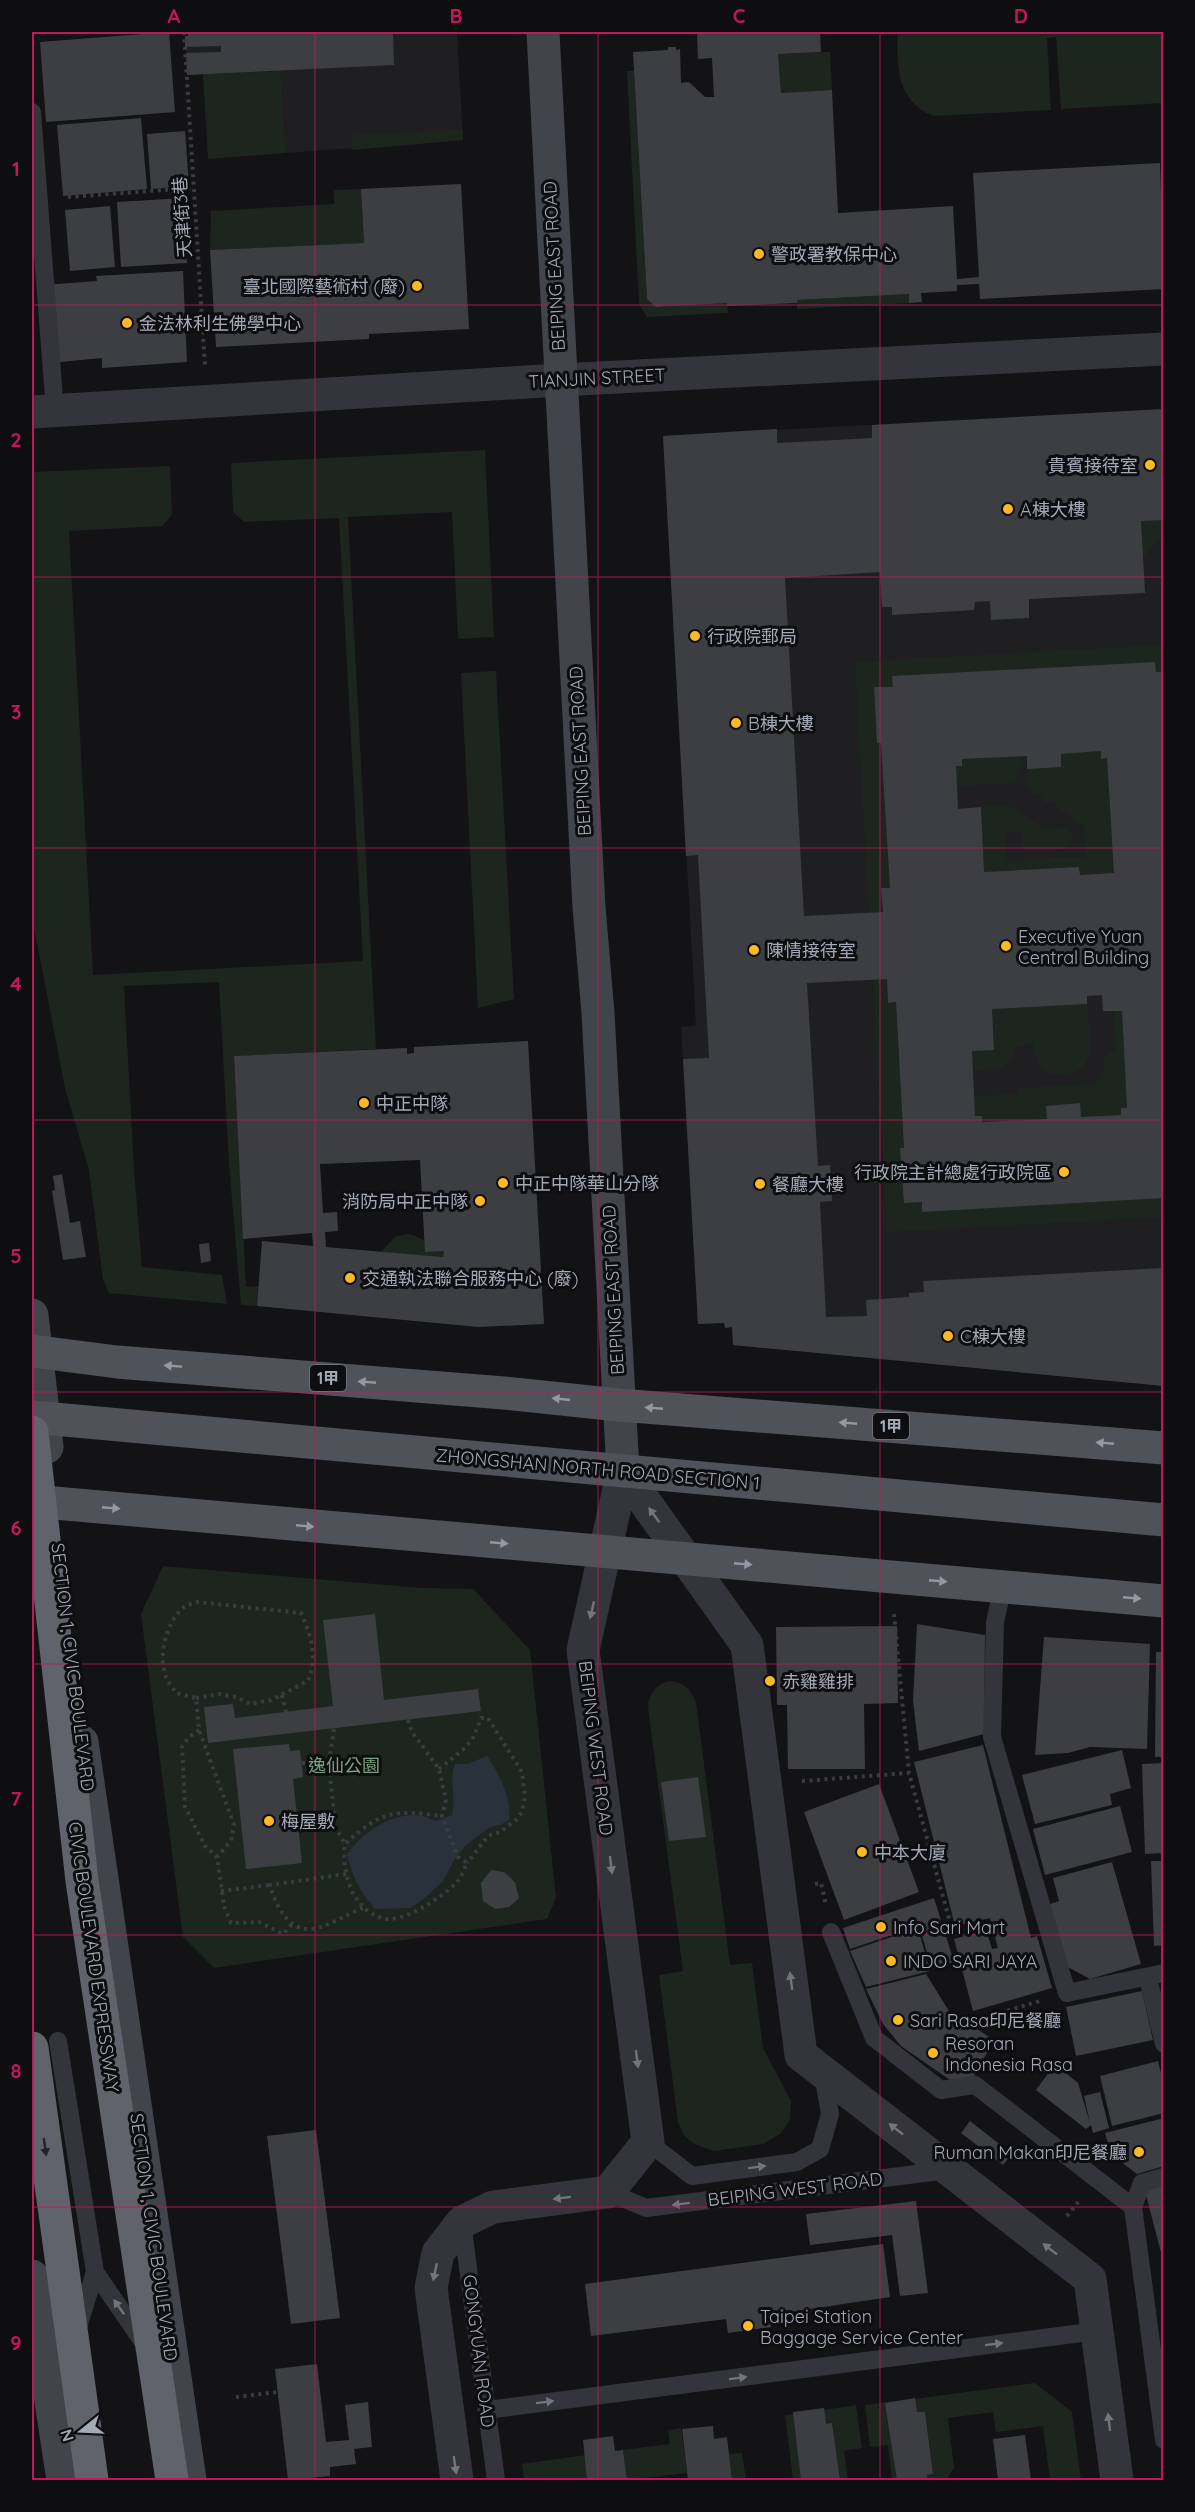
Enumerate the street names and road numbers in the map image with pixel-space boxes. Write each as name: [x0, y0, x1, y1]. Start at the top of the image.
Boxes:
street label: 天津街3巷: [168, 176, 196, 258]
street label: BEIPING EAST ROAD: [538, 180, 570, 352]
street label: TIANJIN STREET: [528, 363, 666, 393]
street label: BEIPING EAST ROAD: [564, 665, 596, 837]
street label: BEIPING EAST ROAD: [597, 1204, 629, 1376]
road number: 1甲: [310, 1365, 346, 1391]
road number: 1甲: [873, 1413, 909, 1439]
street label: ZHONGSHAN NORTH ROAD SECTION 1: [435, 1443, 761, 1495]
street label: SECTION 1, CIVIC BOULEVARD: [46, 1542, 100, 1792]
street label: BEIPING WEST ROAD: [574, 1659, 618, 1837]
street label: CIVIC BOULEVARD EXPRESSWAY: [64, 1820, 124, 2094]
street label: SECTION 1, CIVIC BOULEVARD: [125, 2112, 183, 2362]
street label: BEIPING WEST ROAD: [706, 2167, 884, 2211]
street label: GONGYUAN ROAD: [458, 2273, 500, 2429]

